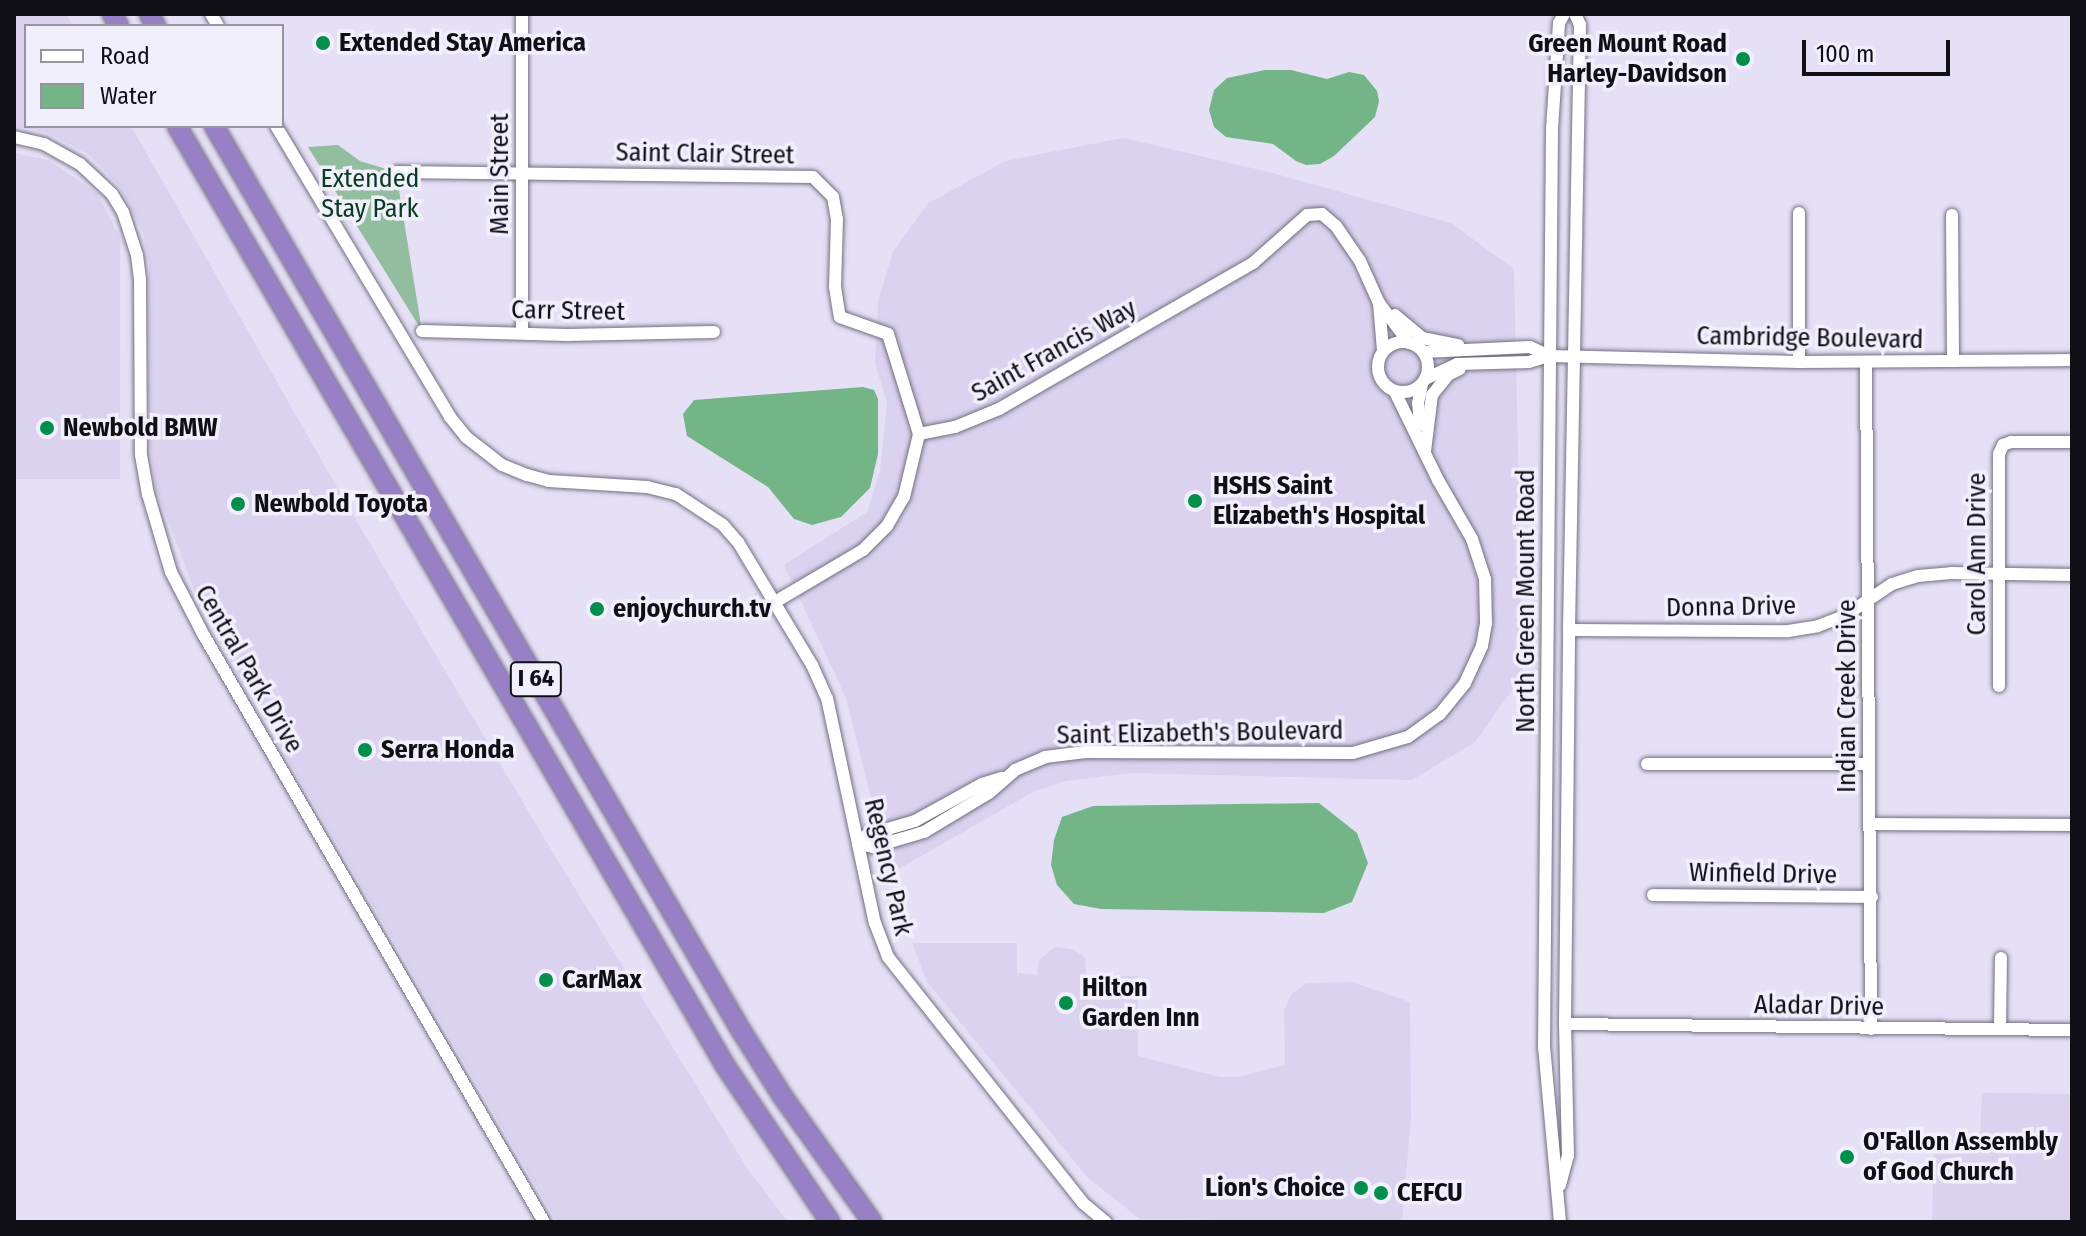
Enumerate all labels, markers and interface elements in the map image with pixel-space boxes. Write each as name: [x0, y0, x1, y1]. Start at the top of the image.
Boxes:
legend: [24, 24, 284, 128]
scale bar: [1806, 24, 1954, 74]
place label: Extended Stay America: [339, 27, 586, 59]
place label: Green Mount Road Harley-Davidson: [1528, 28, 1727, 90]
marker: Extended Stay America: [314, 34, 332, 52]
text: 100 m: [1816, 40, 1874, 68]
text: Road: [100, 42, 150, 70]
marker: Green Mount Road Harley-Davidson: [1734, 50, 1752, 68]
text: Water: [100, 82, 157, 110]
street label: Main Street: [484, 113, 516, 235]
street label: Saint Clair Street: [615, 137, 795, 171]
park label: Extended Stay Park: [321, 163, 419, 224]
street label: Saint Francis Way: [966, 293, 1142, 409]
street label: Carr Street: [511, 294, 625, 328]
street label: Cambridge Boulevard: [1696, 320, 1924, 356]
place label: Newbold BMW: [63, 412, 217, 444]
marker: Newbold BMW: [38, 419, 56, 437]
street label: North Green Mount Road: [1510, 469, 1542, 733]
place label: HSHS Saint Elizabeth's Hospital: [1213, 470, 1425, 532]
street label: Carol Ann Drive: [1961, 473, 1993, 635]
place label: Newbold Toyota: [254, 488, 428, 520]
marker: HSHS Saint Elizabeth's Hospital: [1184, 490, 1206, 512]
marker: Newbold Toyota: [229, 495, 247, 513]
street label: Central Park Drive: [188, 579, 310, 759]
street label: Donna Drive: [1666, 590, 1796, 624]
place label: enjoychurch.tv: [613, 593, 771, 625]
street label: Indian Creek Drive: [1831, 599, 1863, 793]
marker: enjoychurch.tv: [588, 600, 606, 618]
road number: I 64: [508, 659, 564, 699]
street label: Saint Elizabeth's Boulevard: [1056, 715, 1344, 751]
place label: Serra Honda: [381, 734, 515, 766]
marker: Serra Honda: [356, 741, 374, 759]
street label: Regency Park: [857, 795, 919, 939]
street label: Winfield Drive: [1689, 857, 1837, 891]
place label: CarMax: [562, 964, 642, 996]
marker: CarMax: [537, 971, 555, 989]
place label: Hilton Garden Inn: [1082, 972, 1200, 1034]
street label: Aladar Drive: [1754, 989, 1884, 1023]
marker: Hilton Garden Inn: [1057, 994, 1075, 1012]
place label: O'Fallon Assembly of God Church: [1863, 1126, 2058, 1188]
marker: O'Fallon Assembly of God Church: [1838, 1148, 1856, 1166]
place label: Lion's Choice: [1205, 1172, 1345, 1204]
place label: CEFCU: [1397, 1177, 1463, 1209]
marker: Lion's Choice: [1352, 1179, 1370, 1197]
marker: CEFCU: [1372, 1184, 1390, 1202]

